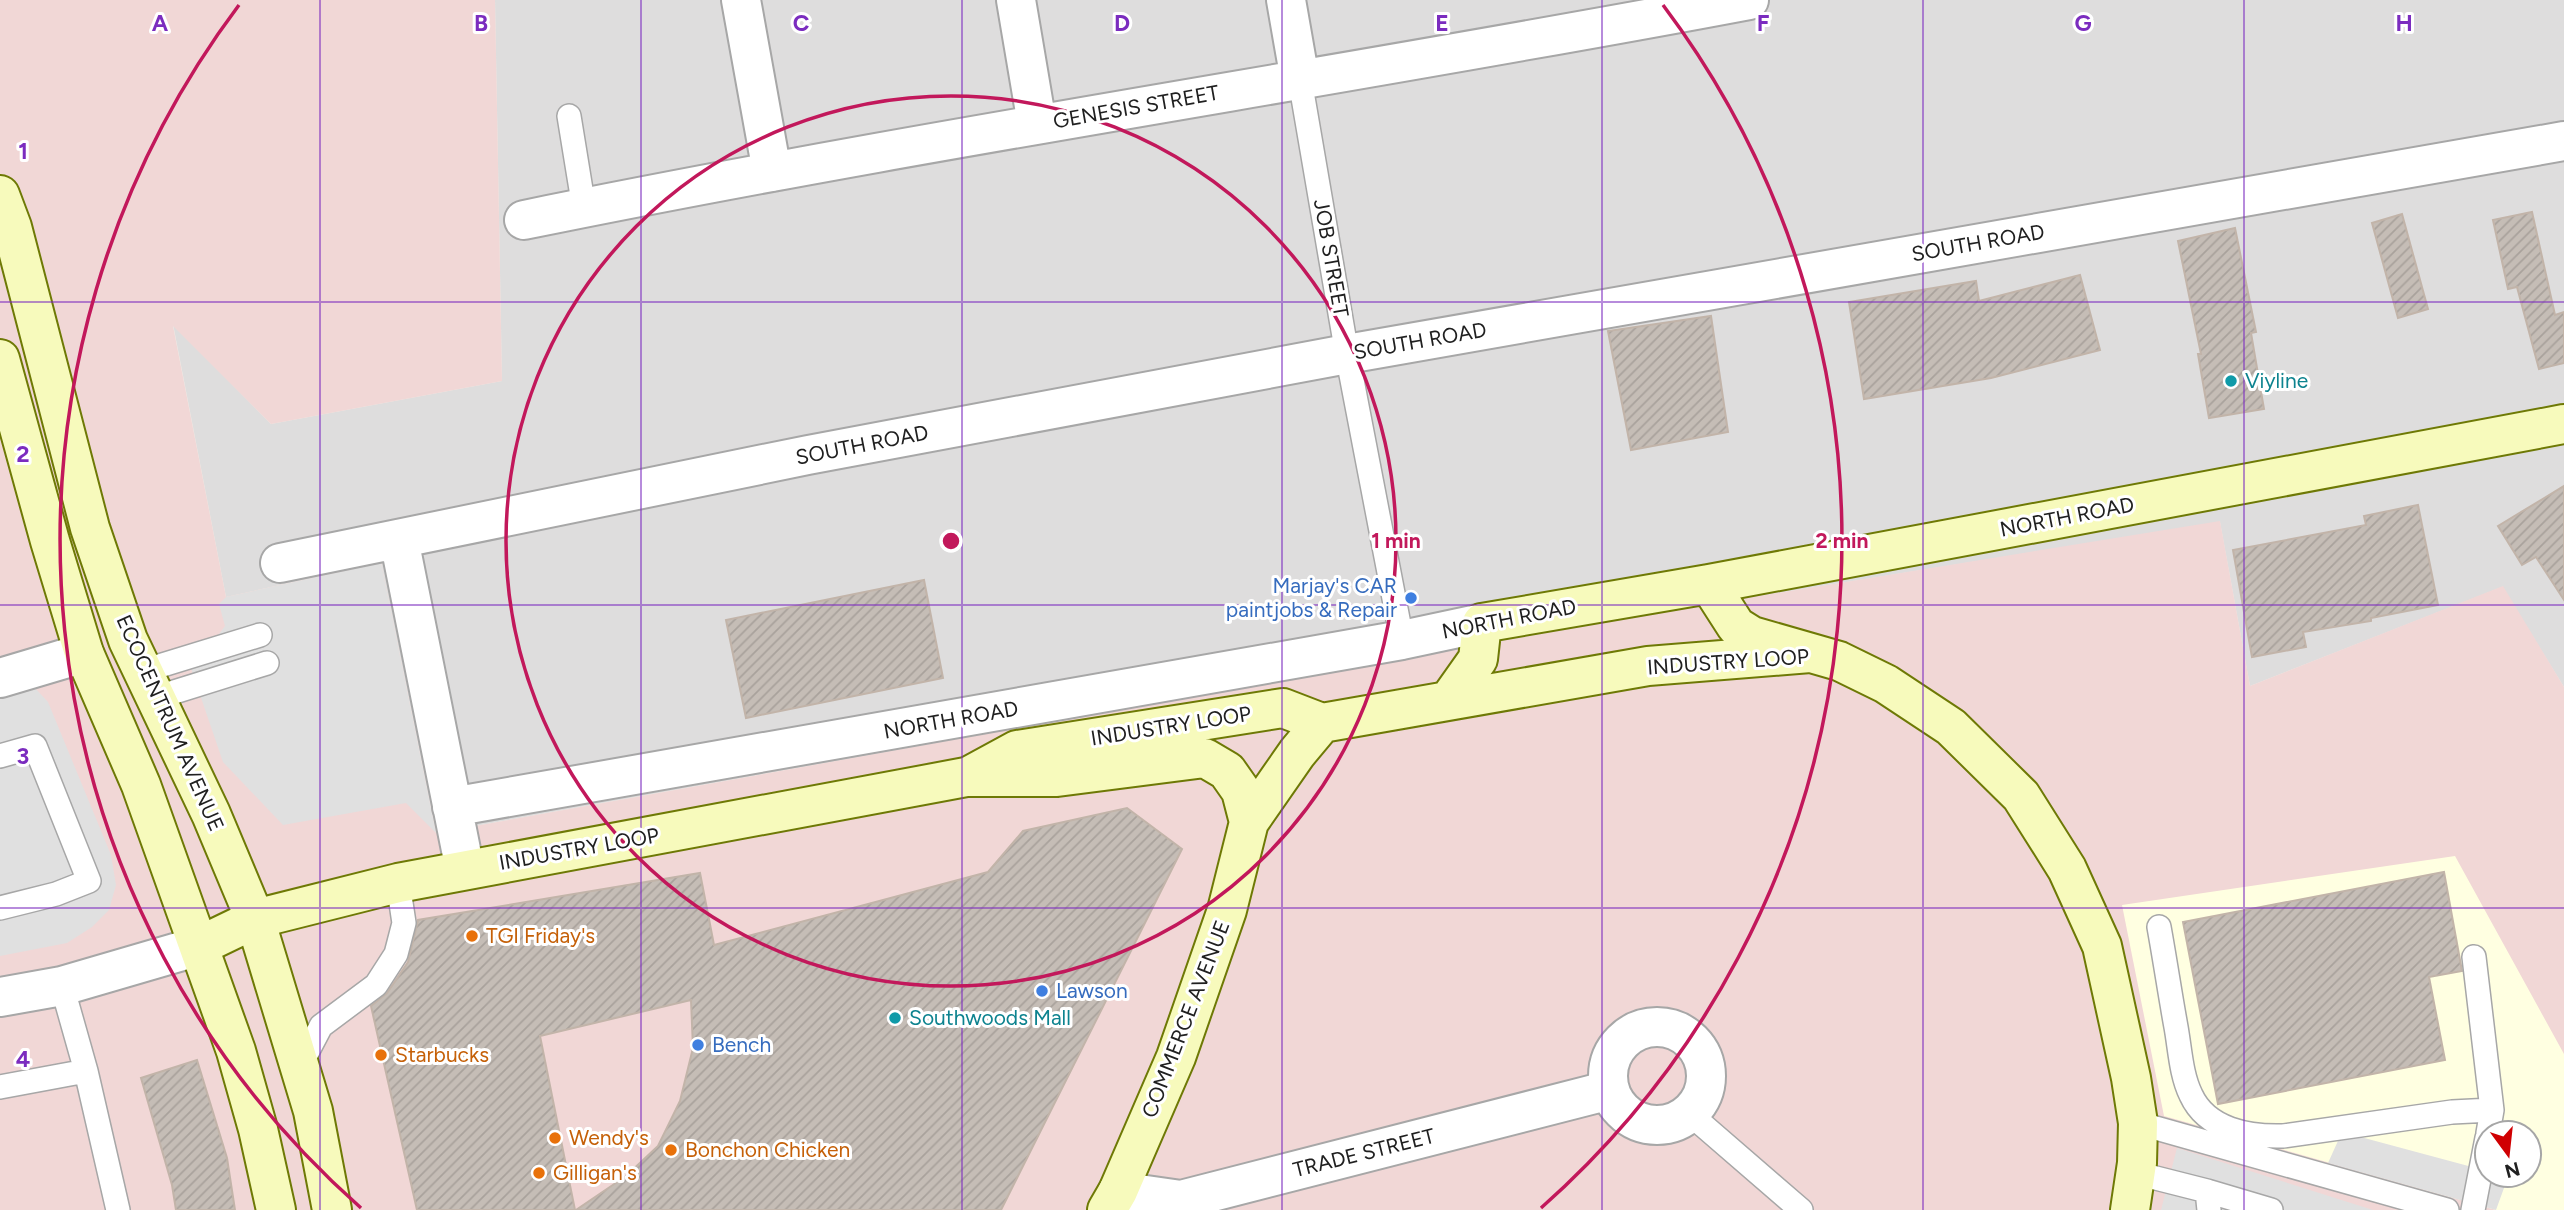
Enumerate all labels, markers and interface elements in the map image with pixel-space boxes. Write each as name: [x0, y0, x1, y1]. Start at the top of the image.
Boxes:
text: A: [152, 9, 169, 37]
text: B: [474, 9, 488, 37]
text: C: [793, 9, 810, 37]
text: D: [1114, 9, 1130, 37]
text: E: [1435, 9, 1449, 37]
text: F: [1757, 9, 1770, 37]
text: G: [2074, 9, 2092, 37]
text: H: [2395, 9, 2413, 37]
street label: GENESIS STREET: [1051, 80, 1221, 133]
text: 1: [18, 137, 28, 165]
street label: JOB STREET: [1309, 197, 1354, 319]
street label: SOUTH ROAD: [1910, 219, 2046, 266]
street label: SOUTH ROAD: [1352, 317, 1488, 364]
place label: Viyline: [2245, 368, 2308, 393]
marker: Viyline: [2223, 373, 2239, 389]
street label: SOUTH ROAD: [793, 419, 930, 470]
text: 2: [16, 440, 30, 468]
street label: NORTH ROAD: [1998, 491, 2136, 542]
text: 1 min: [1371, 528, 1421, 553]
text: 2 min: [1816, 528, 1868, 553]
centre of rings: [939, 529, 963, 553]
place label: Marjay's CAR paintjobs & Repair: [1226, 573, 1397, 622]
marker: Marjay's CAR paintjobs & Repair: [1403, 590, 1419, 606]
street label: NORTH ROAD: [1440, 593, 1578, 644]
street label: ECOCENTRUM AVENUE: [111, 611, 229, 835]
street label: INDUSTRY LOOP: [1646, 643, 1810, 680]
street label: NORTH ROAD: [882, 695, 1020, 744]
street label: INDUSTRY LOOP: [1089, 700, 1253, 751]
text: 3: [17, 742, 29, 770]
street label: INDUSTRY LOOP: [497, 822, 661, 875]
street label: COMMERCE AVENUE: [1136, 917, 1235, 1121]
place label: TGI Friday's: [486, 923, 595, 948]
marker: TGI Friday's: [464, 928, 480, 944]
place label: Lawson: [1056, 978, 1128, 1003]
marker: Lawson: [1034, 983, 1050, 999]
place label: Southwoods Mall: [909, 1005, 1071, 1030]
marker: Southwoods Mall: [887, 1010, 903, 1026]
place label: Bench: [712, 1032, 771, 1057]
marker: Bench: [690, 1037, 706, 1053]
place label: Starbucks: [395, 1042, 489, 1067]
text: 4: [16, 1045, 30, 1073]
marker: Starbucks: [373, 1047, 389, 1063]
north arrow: [2473, 1119, 2543, 1189]
street label: TRADE STREET: [1290, 1123, 1438, 1182]
place label: Wendy's: [569, 1125, 649, 1150]
marker: Wendy's: [547, 1130, 563, 1146]
place label: Bonchon Chicken: [685, 1137, 850, 1162]
marker: Bonchon Chicken: [663, 1142, 679, 1158]
text: N: [2502, 1157, 2522, 1183]
place label: Gilligan's: [553, 1160, 637, 1185]
marker: Gilligan's: [531, 1165, 547, 1181]

